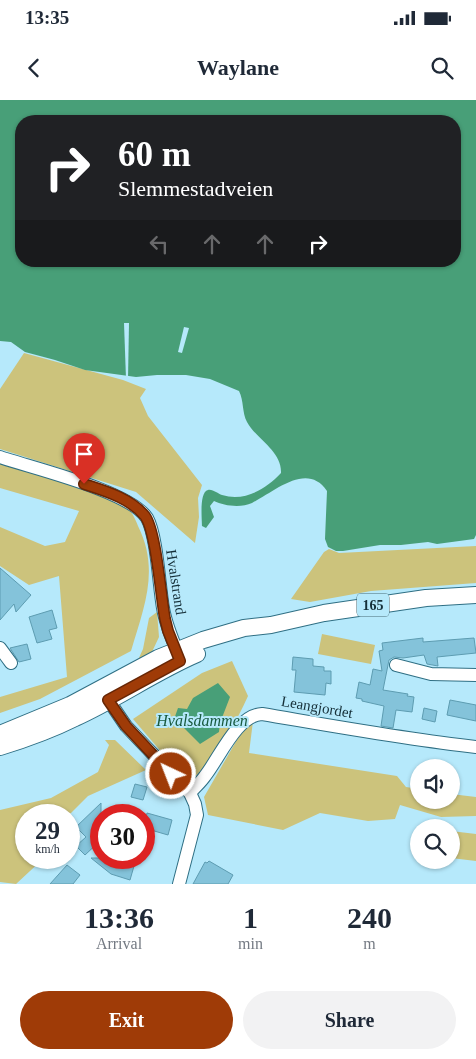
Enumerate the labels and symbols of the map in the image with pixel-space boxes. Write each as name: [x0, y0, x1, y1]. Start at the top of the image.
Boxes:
pin: [63, 433, 105, 484]
street label: Hvalstrand: [163, 548, 189, 616]
road number: 165: [357, 594, 389, 616]
street label: Leangjordet: [280, 693, 355, 721]
water label: Hvalsdammen: [155, 712, 248, 729]
position arrow: [144, 747, 196, 799]
speed limit sign: 30: [90, 804, 155, 869]

